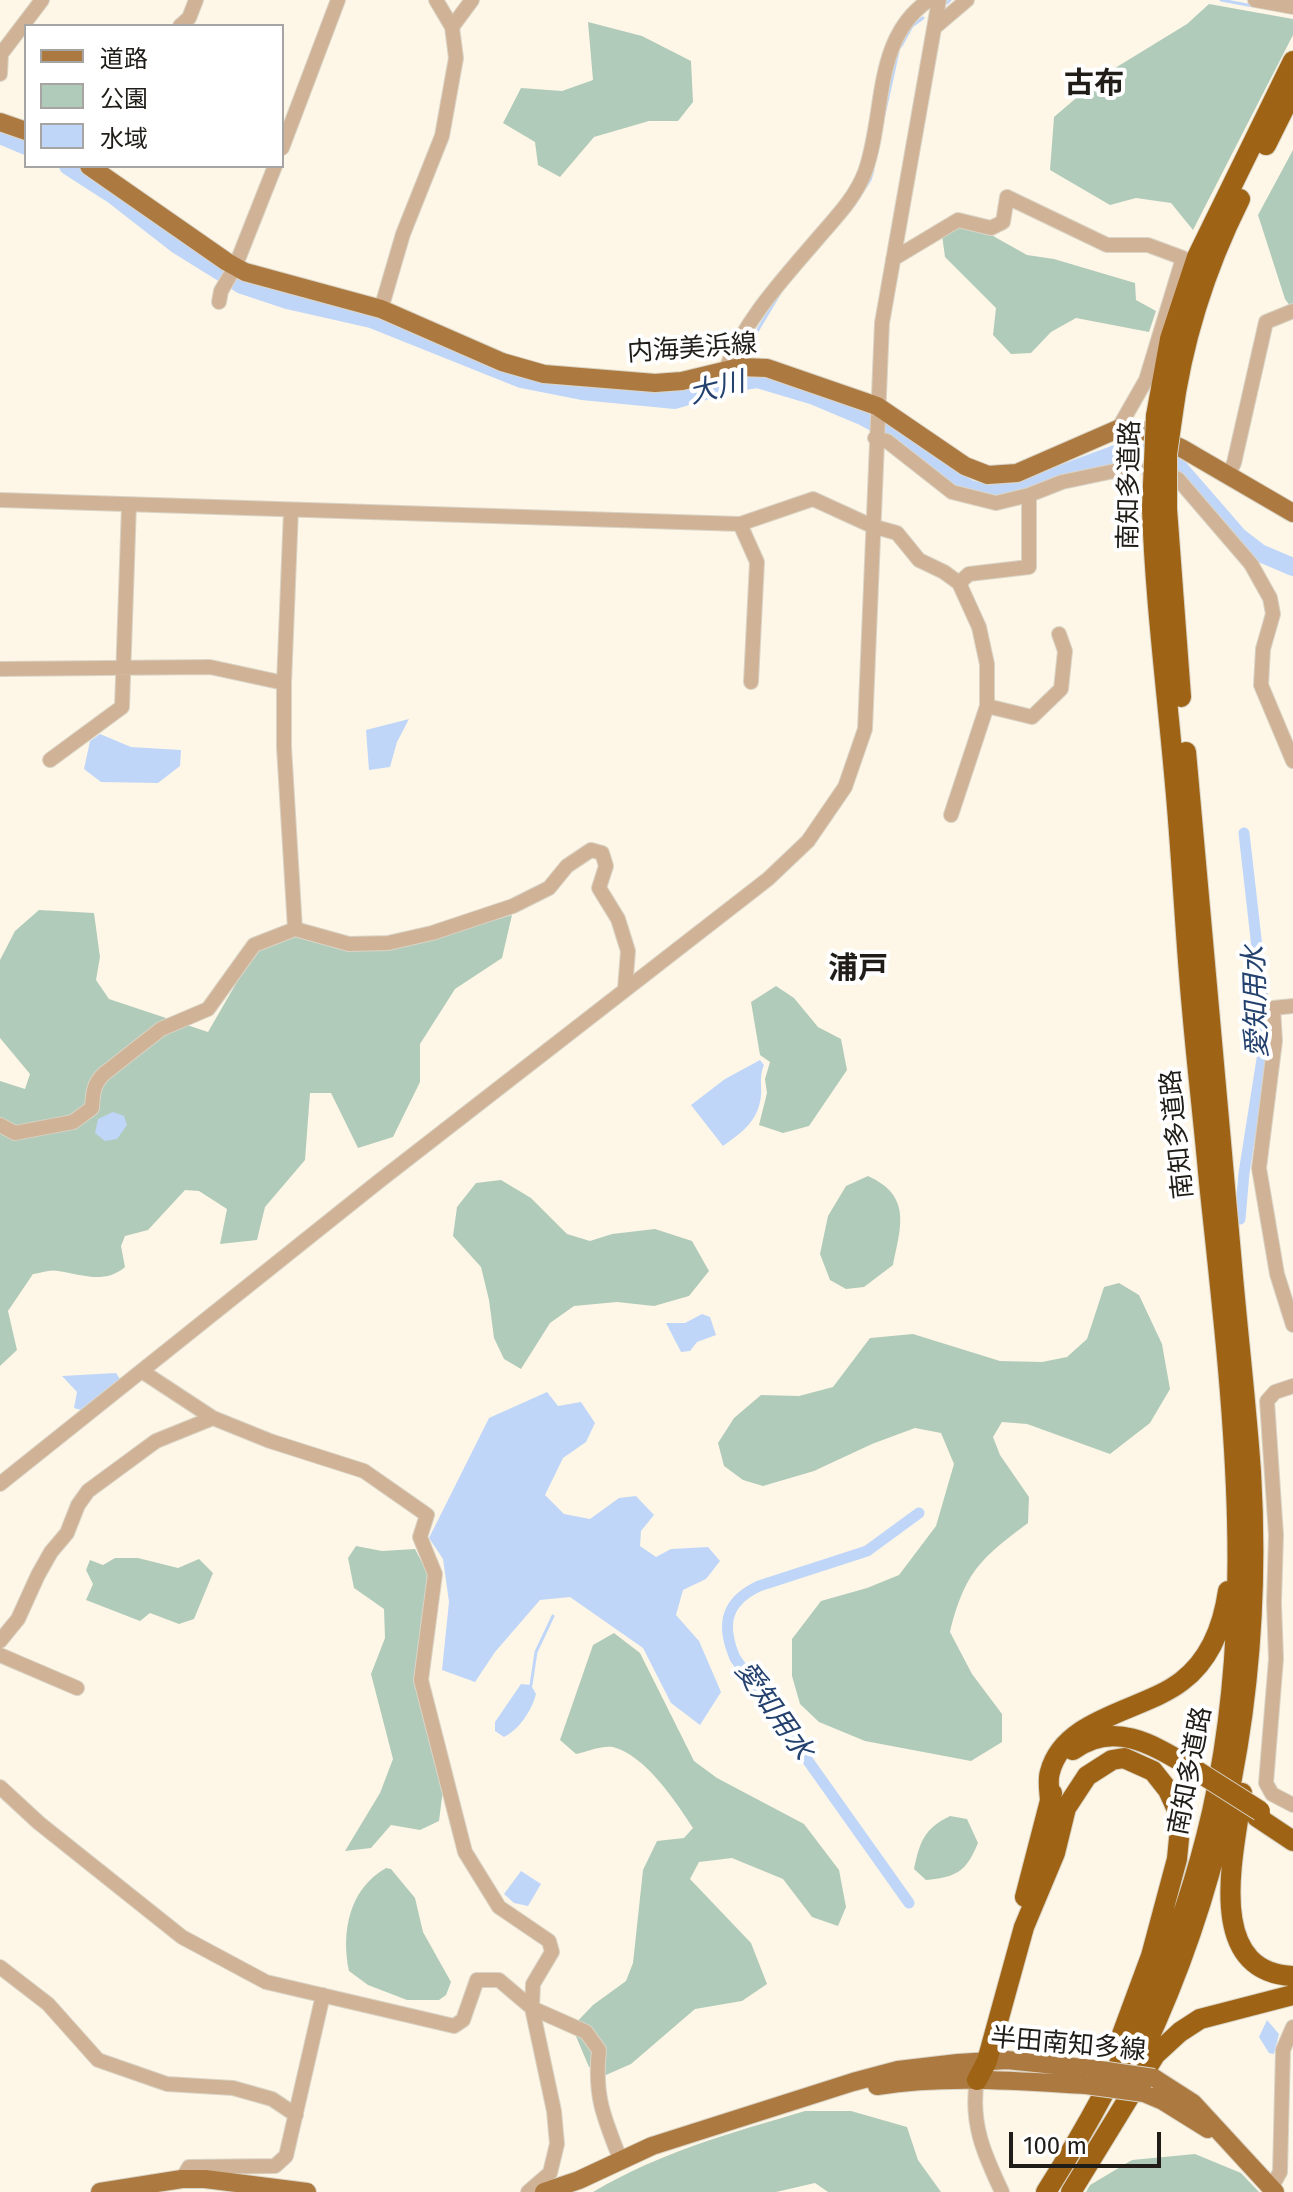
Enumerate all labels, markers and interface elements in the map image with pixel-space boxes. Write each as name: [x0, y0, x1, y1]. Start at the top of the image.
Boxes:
legend: [24, 24, 284, 168]
text: 道路: [100, 45, 148, 73]
district label: 古布: [1064, 67, 1124, 103]
text: 公園: [100, 85, 148, 113]
text: 水域: [100, 125, 148, 153]
street label: 内海美浜線: [626, 329, 758, 369]
water label: 大川: [686, 366, 748, 412]
street label: 南知多道路: [1113, 420, 1147, 550]
water label: 愛知用水: [1238, 945, 1276, 1059]
district label: 浦戸: [828, 952, 888, 988]
street label: 南知多道路: [1156, 1068, 1200, 1200]
water label: 愛知用水: [727, 1655, 819, 1767]
street label: 南知多道路: [1163, 1704, 1219, 1838]
street label: 半田南知多線: [989, 2023, 1147, 2067]
scale bar: [1013, 2116, 1165, 2166]
text: 100 m: [1023, 2132, 1087, 2160]

